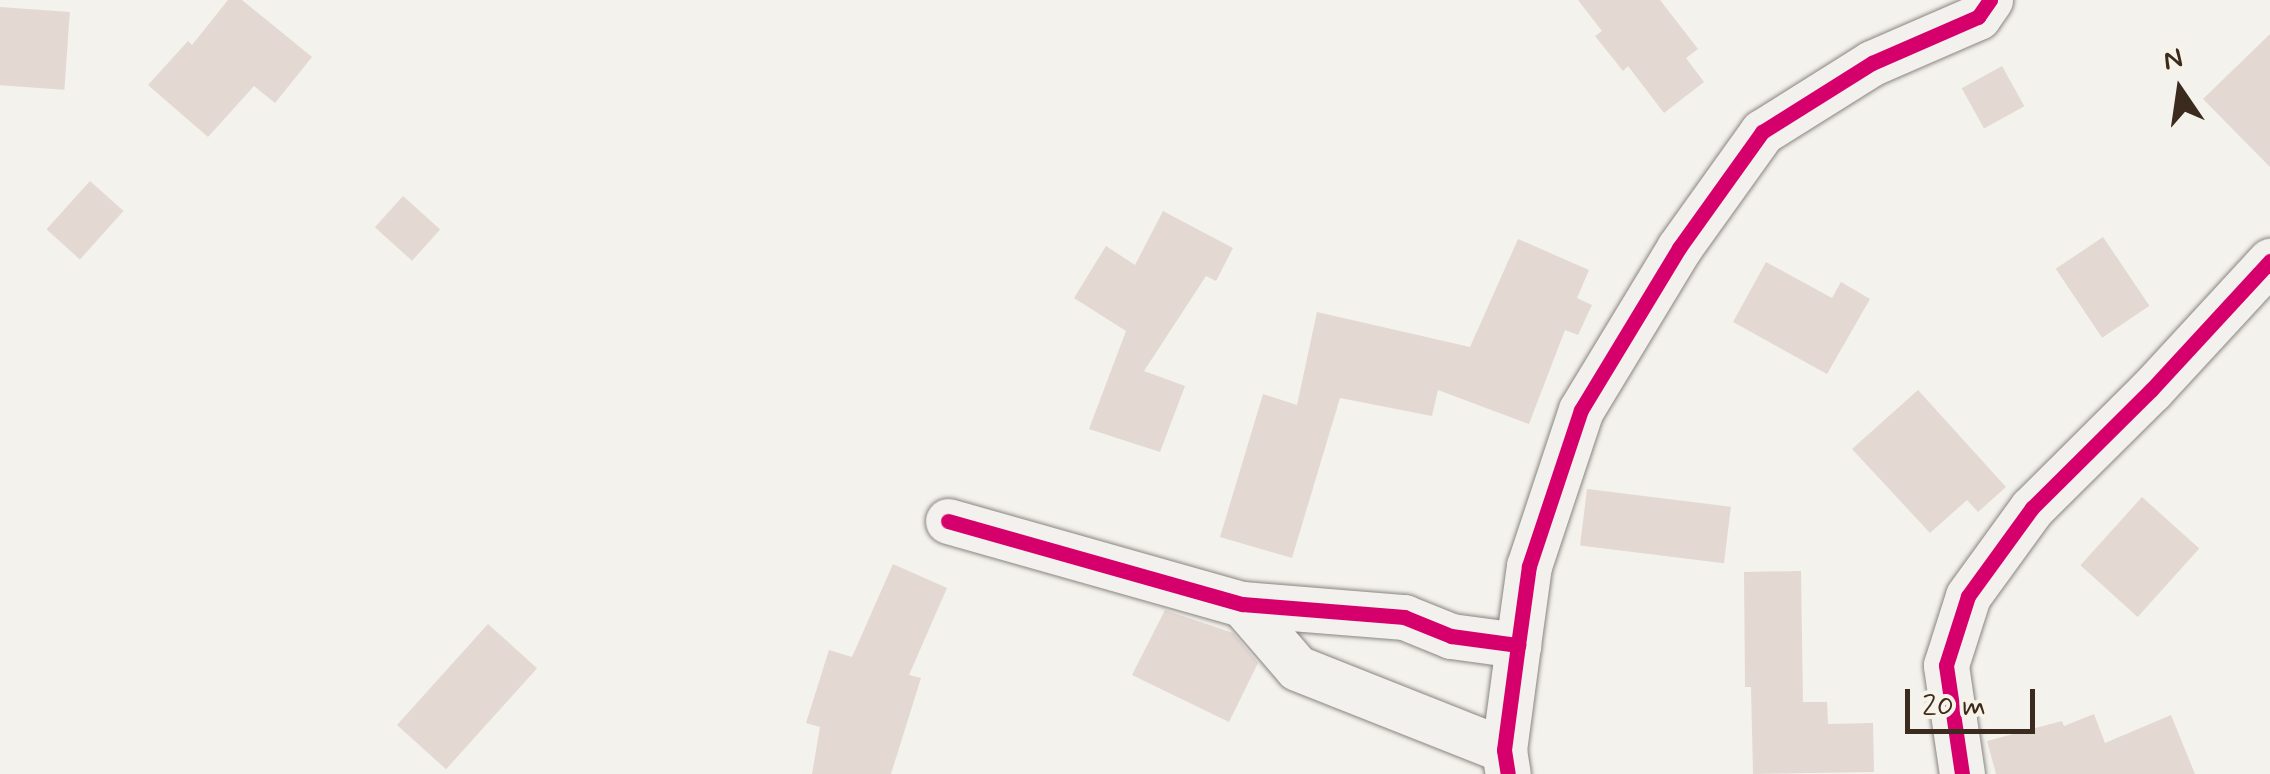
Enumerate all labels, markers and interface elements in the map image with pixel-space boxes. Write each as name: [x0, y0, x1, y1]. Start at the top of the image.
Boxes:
north arrow: [2130, 40, 2230, 140]
text: N: [2160, 40, 2186, 80]
scale bar: [1910, 669, 2040, 731]
text: 20 m: [1922, 687, 1986, 726]

